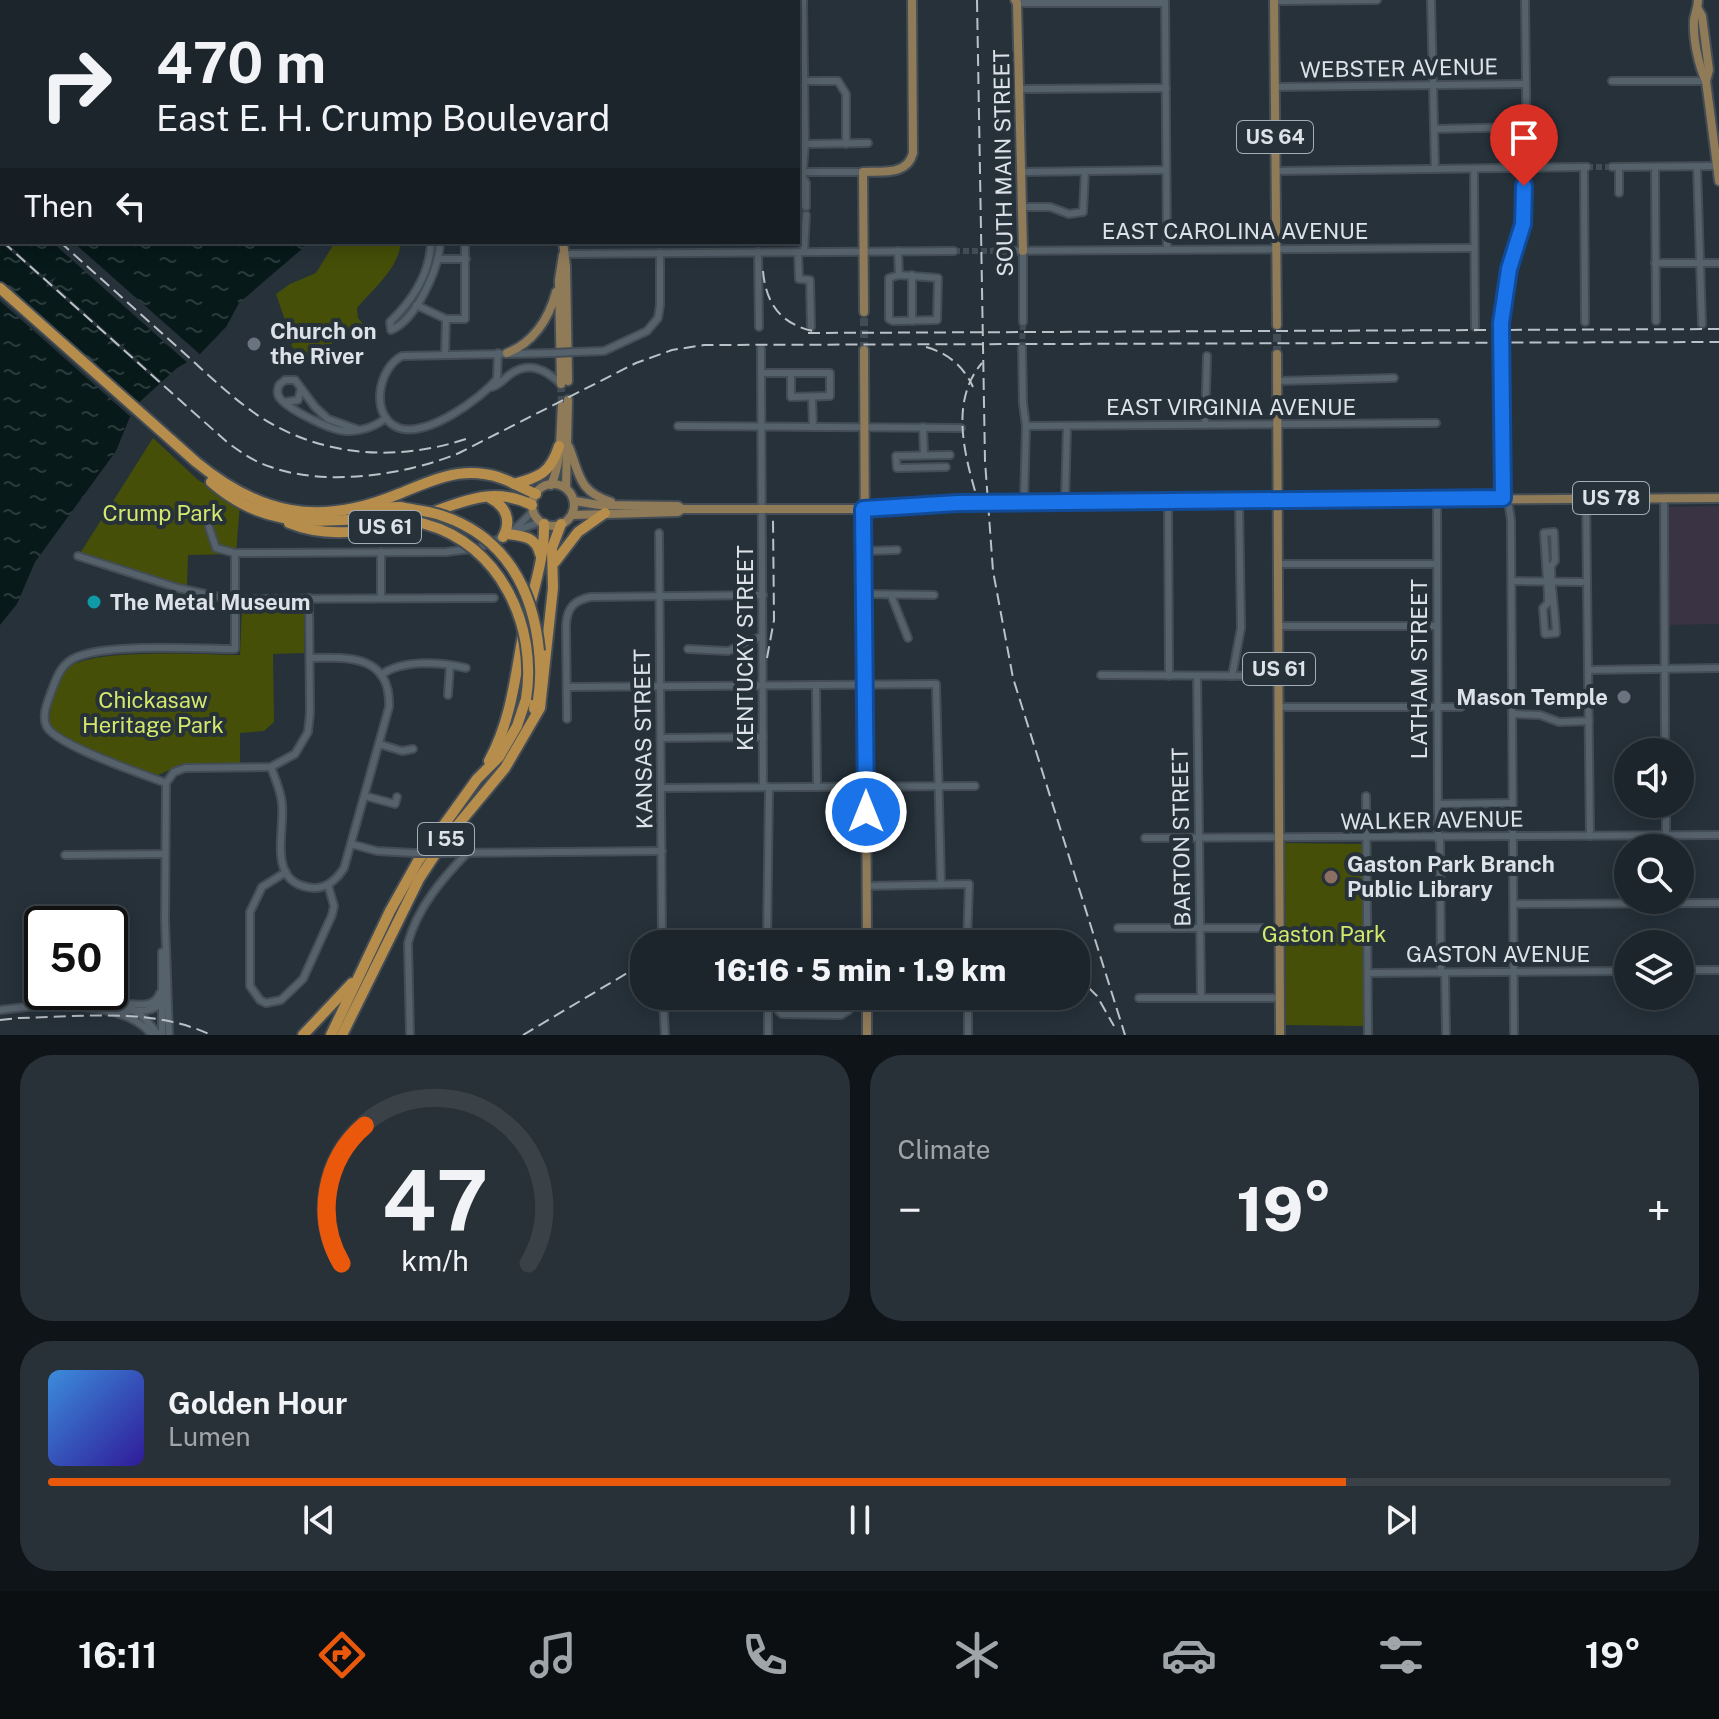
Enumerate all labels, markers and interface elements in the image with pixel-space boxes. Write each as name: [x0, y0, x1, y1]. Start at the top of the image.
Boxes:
text: 470 m: [156, 30, 326, 96]
icon: right: [24, 32, 128, 136]
street label: SOUTH MAIN STREET: [988, 49, 1018, 277]
street label: WEBSTER AVENUE: [1300, 53, 1498, 83]
text: East E. H. Crump Boulevard: [156, 97, 610, 139]
pin: [1490, 104, 1558, 186]
icon: arrive: [1502, 116, 1546, 160]
road number: US 64: [1237, 121, 1313, 153]
icon: left: [109, 184, 153, 228]
text: Then: [24, 188, 93, 224]
street label: EAST CAROLINA AVENUE: [1102, 218, 1368, 244]
place label: Church on the River: [270, 318, 377, 369]
marker: Church on the River: [245, 335, 263, 353]
street label: EAST VIRGINIA AVENUE: [1106, 394, 1356, 420]
road number: US 78: [1573, 482, 1649, 514]
park label: Crump Park: [103, 500, 223, 526]
road number: US 61: [349, 511, 421, 543]
street label: KENTUCKY STREET: [732, 545, 758, 751]
street label: LATHAM STREET: [1406, 579, 1432, 759]
place label: The Metal Museum: [110, 589, 311, 615]
marker: The Metal Museum: [85, 593, 103, 611]
street label: KANSAS STREET: [628, 649, 658, 829]
road number: US 61: [1243, 653, 1315, 685]
place label: Mason Temple: [1456, 684, 1608, 710]
park label: Chickasaw Heritage Park: [82, 687, 224, 738]
marker: Mason Temple: [1615, 688, 1633, 706]
map controls: [1614, 738, 1694, 1010]
button: sound: [1614, 738, 1694, 818]
street label: BARTON STREET: [1166, 747, 1196, 927]
position arrow: [824, 770, 908, 854]
street label: WALKER AVENUE: [1340, 805, 1524, 835]
road number: I 55: [418, 823, 474, 855]
button: search: [1614, 834, 1694, 914]
place label: Gaston Park Branch Public Library: [1347, 851, 1555, 902]
marker: Gaston Park Branch Public Library: [1322, 868, 1340, 886]
speed limit sign: 50: [24, 906, 128, 1010]
park label: Gaston Park: [1262, 921, 1386, 947]
button: layers: [1614, 930, 1694, 1010]
street label: GASTON AVENUE: [1406, 941, 1590, 967]
text: 16:16 · 5 min · 1.9 km: [714, 952, 1006, 988]
text: Climate: [898, 1134, 991, 1165]
text: 47: [381, 1151, 488, 1249]
text: 19°: [1237, 1174, 1332, 1245]
text: −: [898, 1184, 922, 1236]
text: +: [1647, 1184, 1671, 1236]
text: km/h: [401, 1244, 468, 1277]
text: Golden Hour: [168, 1385, 347, 1421]
text: Lumen: [168, 1421, 251, 1452]
icon: previous: [297, 1498, 341, 1542]
icon: pause: [838, 1498, 882, 1542]
icon: next: [1379, 1498, 1423, 1542]
icon: directions: [314, 1627, 370, 1683]
icon: music: [525, 1627, 581, 1683]
icon: phone: [737, 1627, 793, 1683]
icon: climate: [949, 1627, 1005, 1683]
icon: car: [1161, 1627, 1217, 1683]
icon: filters: [1373, 1627, 1429, 1683]
text: 16:11: [78, 1634, 158, 1676]
text: 19°: [1585, 1634, 1641, 1676]

